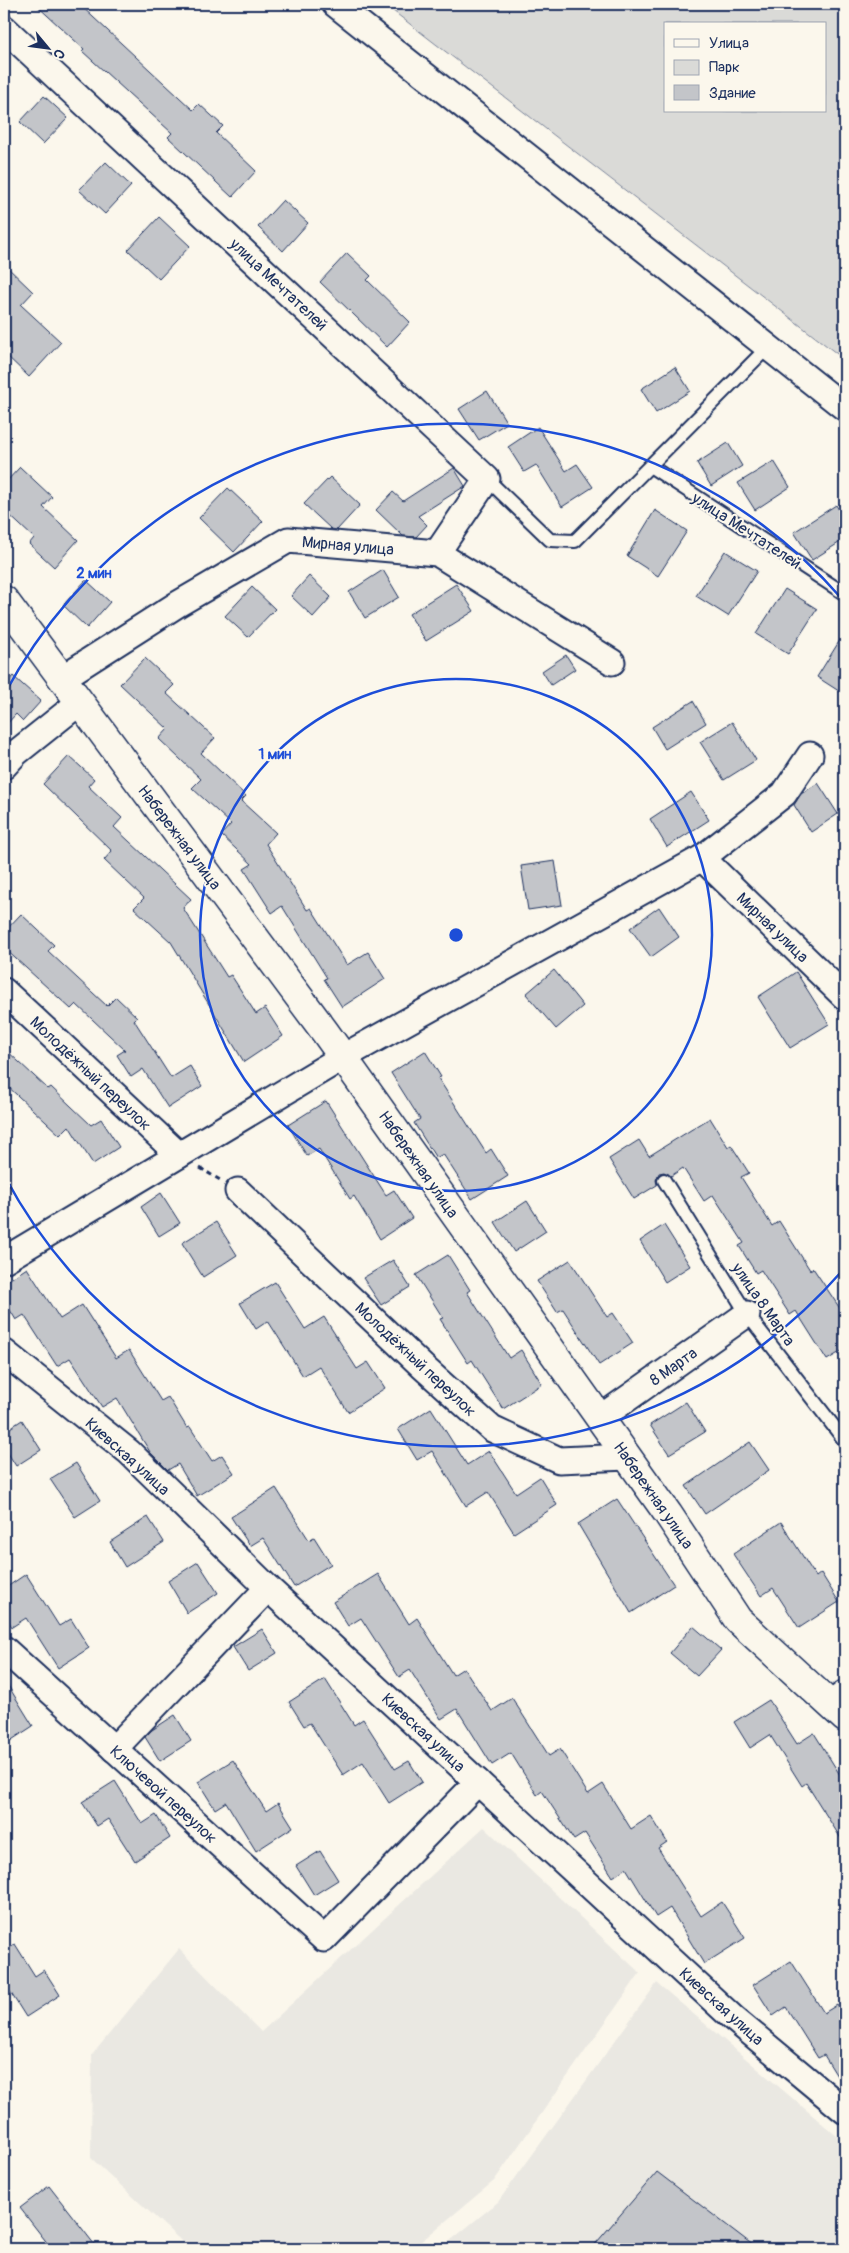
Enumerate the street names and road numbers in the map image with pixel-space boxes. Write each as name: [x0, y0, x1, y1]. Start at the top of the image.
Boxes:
street label: улица Мечтателей: [225, 234, 331, 335]
street label: улица Мечтателей: [687, 488, 805, 574]
street label: Мирная улица: [301, 532, 395, 560]
street label: Набережная улица: [133, 781, 225, 894]
street label: Мирная улица: [732, 888, 813, 967]
street label: Молодёжный переулок: [26, 1012, 155, 1135]
street label: Набережная улица: [374, 1107, 463, 1222]
street label: улица 8 Марта: [727, 1258, 799, 1350]
street label: Молодёжный переулок: [351, 1298, 480, 1421]
street label: 8 Марта: [646, 1343, 701, 1390]
street label: Киевская улица: [81, 1414, 174, 1500]
street label: Набережная улица: [609, 1438, 698, 1553]
street label: Киевская улица: [377, 1689, 469, 1776]
street label: Ключевой переулок: [106, 1741, 221, 1848]
street label: Киевская улица: [675, 1964, 768, 2050]

